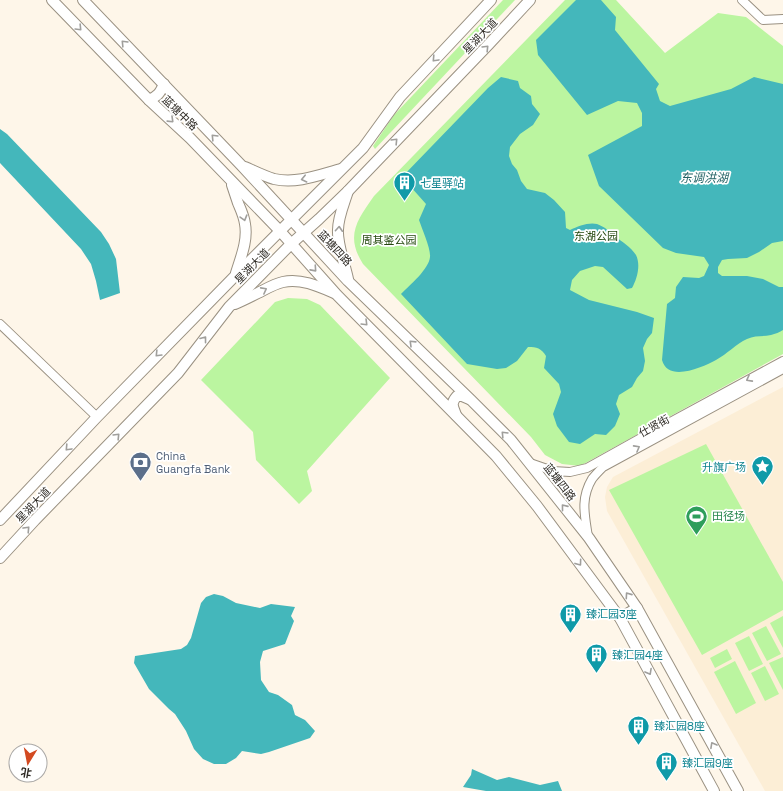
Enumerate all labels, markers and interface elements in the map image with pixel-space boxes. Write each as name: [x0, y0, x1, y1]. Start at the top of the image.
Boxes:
street label: 星湖大道: [460, 15, 500, 57]
one-way arrow: [74, 23, 82, 31]
one-way arrow: [121, 40, 129, 48]
one-way arrow: [481, 45, 488, 53]
one-way arrow: [432, 54, 440, 62]
street label: 蓝塘中路: [159, 93, 201, 133]
one-way arrow: [166, 115, 174, 123]
one-way arrow: [211, 134, 219, 142]
one-way arrow: [390, 138, 398, 146]
building icon: 七星驿站: [392, 170, 418, 203]
water label: 东调洪湖: [680, 170, 730, 186]
one-way arrow: [301, 175, 308, 183]
place label: 七星驿站: [420, 176, 464, 190]
one-way arrow: [239, 214, 248, 221]
one-way arrow: [334, 226, 343, 232]
street label: 蓝塘四路: [315, 227, 355, 269]
park label: 东湖公园: [574, 229, 618, 243]
park label: 周其鉴公园: [362, 233, 417, 247]
street label: 星湖大道: [231, 245, 273, 287]
one-way arrow: [310, 265, 317, 272]
one-way arrow: [260, 287, 268, 295]
one-way arrow: [360, 318, 368, 326]
one-way arrow: [199, 337, 206, 344]
one-way arrow: [409, 340, 417, 347]
one-way arrow: [156, 349, 163, 357]
one-way arrow: [746, 375, 753, 382]
street label: 仕贤街: [636, 412, 672, 440]
one-way arrow: [502, 431, 509, 439]
one-way arrow: [112, 433, 120, 441]
one-way arrow: [66, 443, 73, 450]
one-way arrow: [633, 446, 640, 453]
bank icon: China Guangfa Bank: [127, 449, 153, 482]
place label: China Guangfa Bank: [156, 449, 230, 476]
place icon: 升旗广场: [749, 454, 775, 487]
street label: 蓝塘四路: [541, 460, 579, 504]
place label: 升旗广场: [702, 460, 746, 474]
street label: 星湖大道: [13, 484, 53, 526]
sports icon: 田径场: [683, 503, 709, 536]
one-way arrow: [562, 505, 569, 512]
place label: 田径场: [712, 509, 745, 523]
one-way arrow: [22, 526, 29, 534]
one-way arrow: [574, 558, 581, 565]
one-way arrow: [625, 592, 633, 599]
building icon: 臻汇园3座: [558, 601, 584, 634]
place label: 臻汇园3座: [586, 607, 637, 621]
building icon: 臻汇园4座: [583, 642, 609, 675]
place label: 臻汇园4座: [612, 648, 663, 662]
one-way arrow: [644, 667, 652, 675]
building icon: 臻汇园8座: [625, 713, 651, 746]
place label: 臻汇园8座: [654, 719, 705, 733]
one-way arrow: [710, 742, 717, 749]
north arrow: [8, 743, 48, 783]
building icon: 臻汇园9座: [654, 750, 680, 783]
place label: 臻汇园9座: [682, 756, 733, 770]
text: 北: [20, 765, 33, 781]

